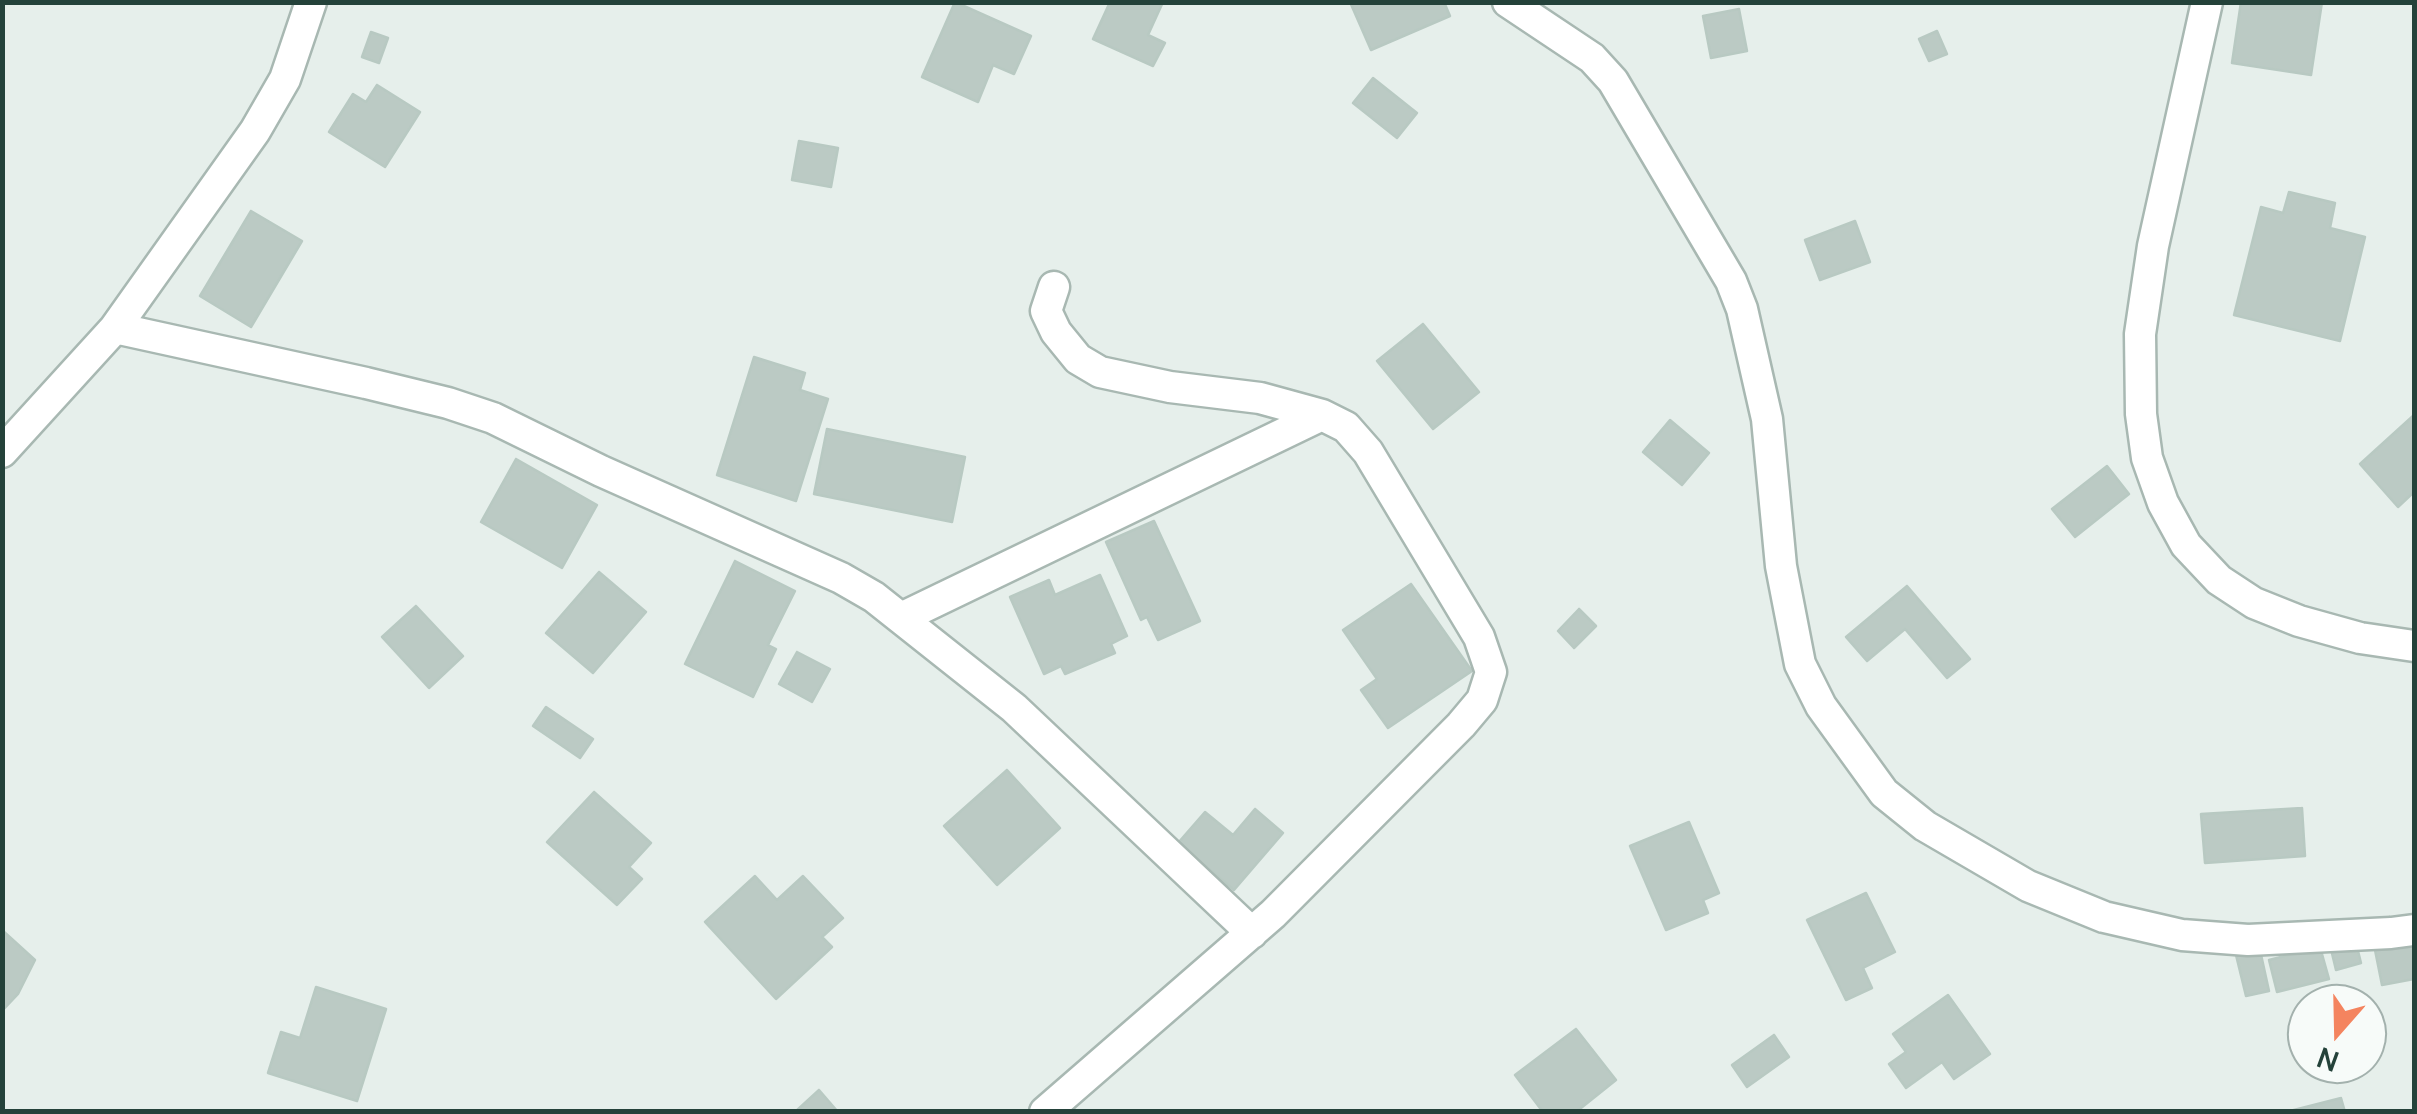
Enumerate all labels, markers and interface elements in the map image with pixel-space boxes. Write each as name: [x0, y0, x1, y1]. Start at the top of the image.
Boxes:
north arrow: [2287, 984, 2387, 1084]
text: N: [2311, 1039, 2343, 1082]

